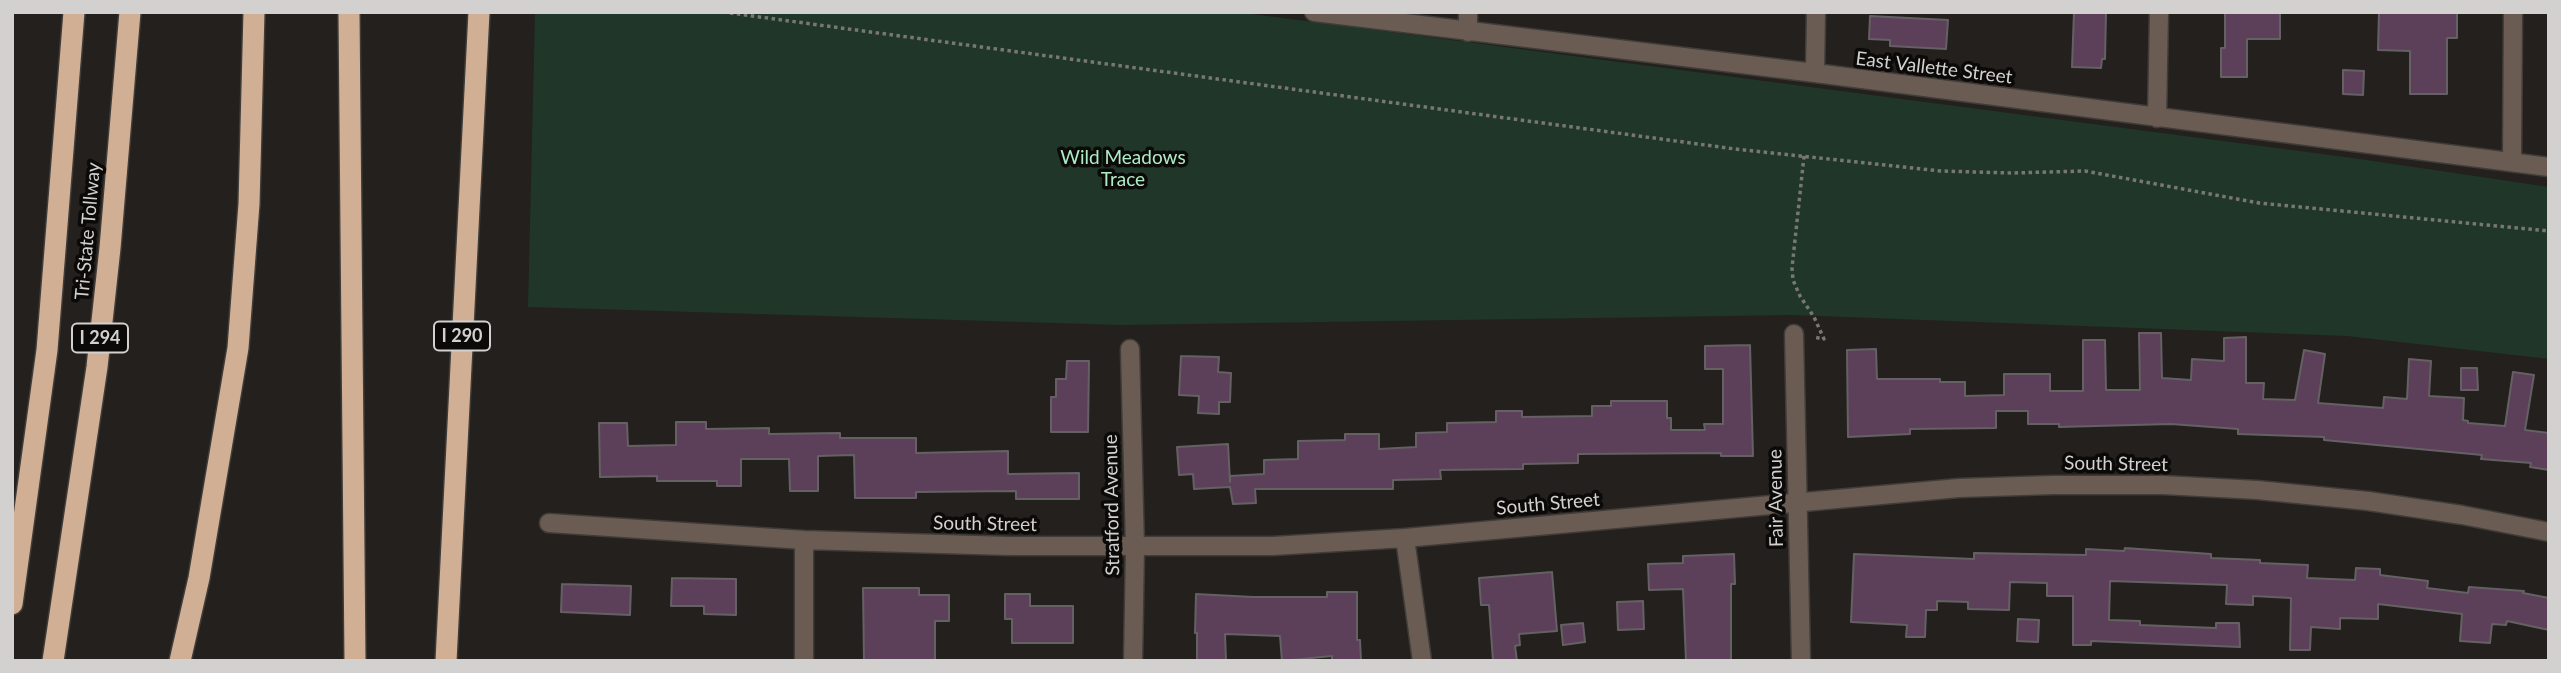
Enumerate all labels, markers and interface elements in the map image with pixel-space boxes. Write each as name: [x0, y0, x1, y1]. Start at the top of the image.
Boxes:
street label: East Vallette Street: [1854, 47, 2014, 89]
park label: Wild Meadows Trace: [1060, 147, 1186, 191]
street label: Tri-State Tollway: [71, 161, 105, 301]
road number: I 290: [434, 322, 490, 350]
road number: I 294: [72, 324, 128, 352]
street label: Stratford Avenue: [1099, 434, 1125, 576]
street label: Fair Avenue: [1764, 449, 1788, 547]
street label: South Street: [2064, 452, 2168, 476]
street label: South Street: [1495, 488, 1601, 520]
street label: South Street: [933, 512, 1037, 536]

